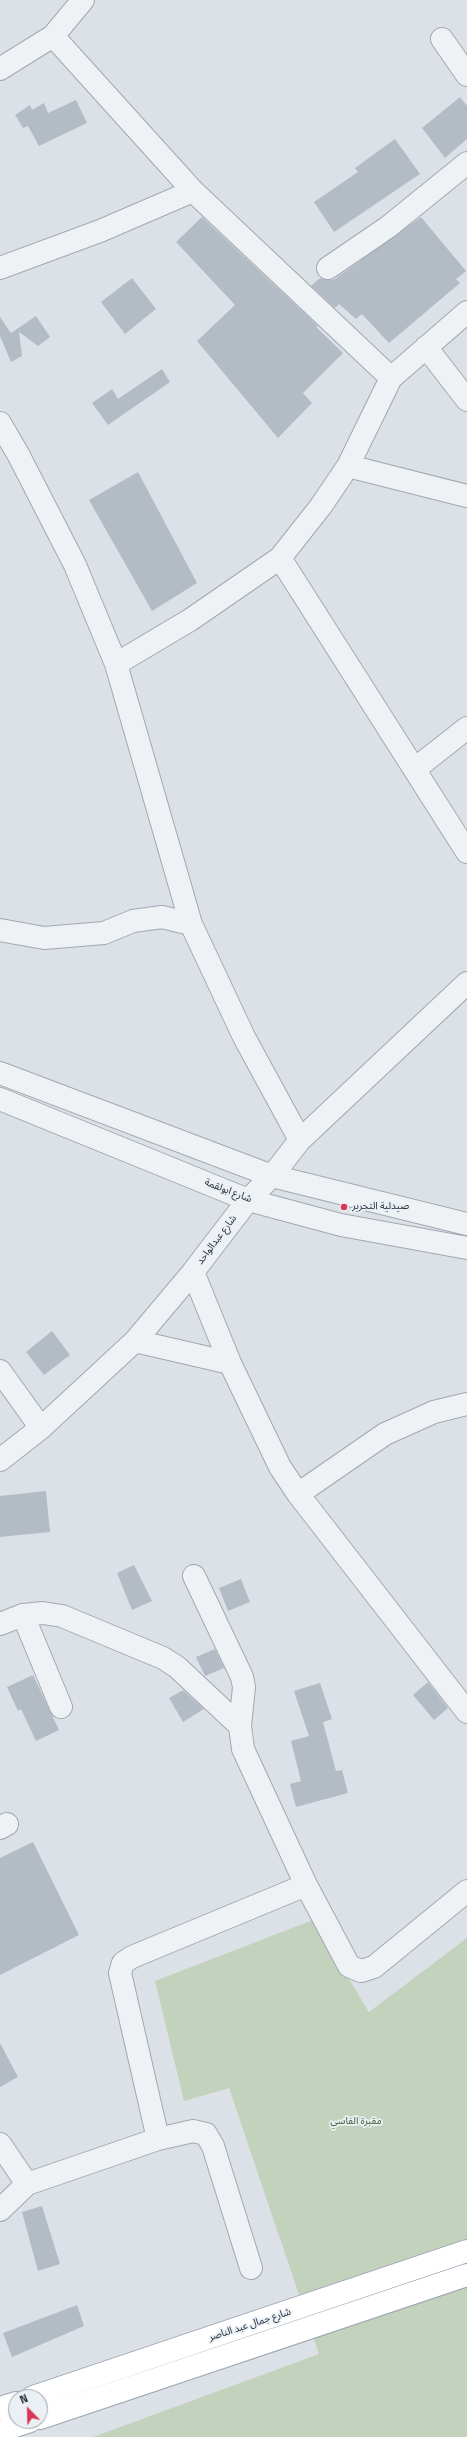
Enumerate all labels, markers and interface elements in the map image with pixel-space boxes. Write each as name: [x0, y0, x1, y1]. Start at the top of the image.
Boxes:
street label: شارع ابولقمة: [203, 1176, 253, 1206]
place label: صيدلية التحرير: [352, 1201, 409, 1213]
marker: صيدلية التحرير: [339, 1202, 349, 1212]
street label: شارع عبدالواحد: [195, 1213, 239, 1267]
park label: مقبرة الفاسي: [330, 2116, 382, 2128]
street label: شارع جمال عبد الناصر: [207, 2306, 293, 2344]
north arrow: [8, 2389, 48, 2429]
text: N: [17, 2390, 30, 2408]

